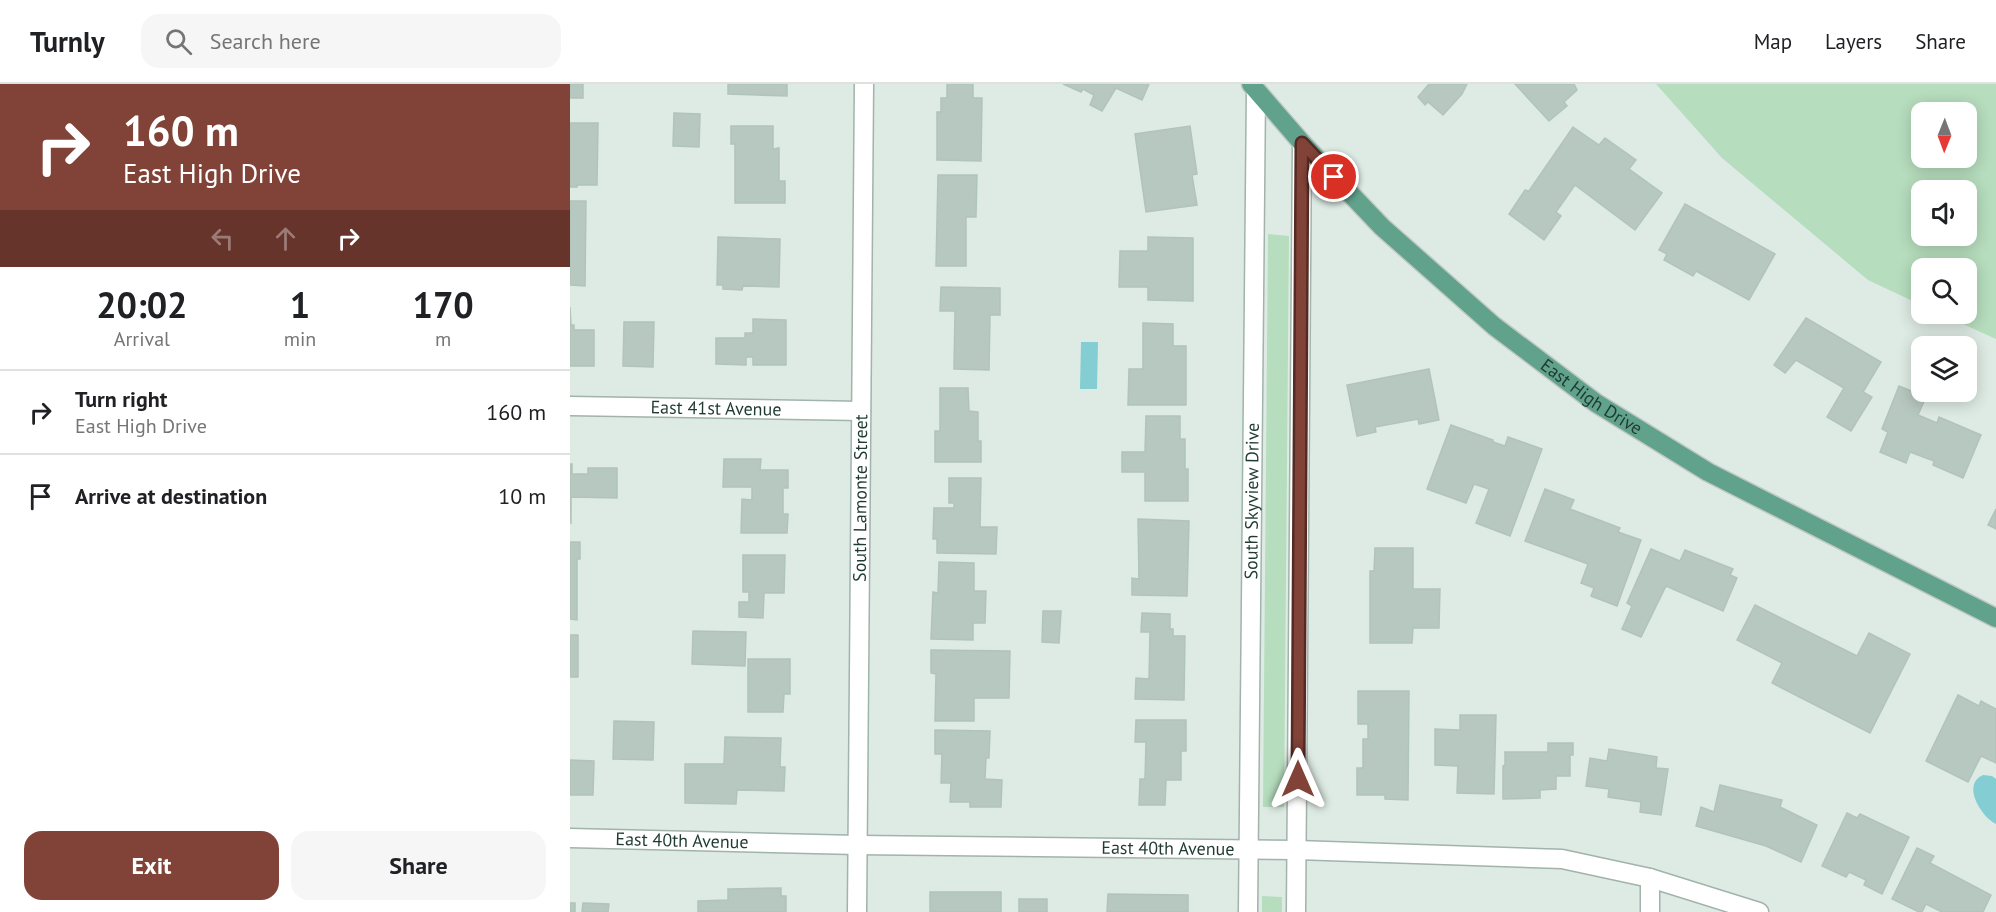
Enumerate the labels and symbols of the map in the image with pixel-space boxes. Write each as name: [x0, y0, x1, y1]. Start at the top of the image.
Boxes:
north arrow: [1911, 102, 1977, 168]
pin: [1308, 151, 1359, 202]
street label: East High Drive: [1536, 353, 1647, 440]
street label: East 41st Avenue: [650, 395, 782, 421]
street label: South Lamonte Street: [848, 414, 872, 582]
street label: South Skyview Drive: [1239, 423, 1264, 579]
position arrow: [1266, 747, 1330, 811]
street label: East 40th Avenue: [615, 827, 749, 853]
street label: East 40th Avenue: [1101, 836, 1235, 860]

